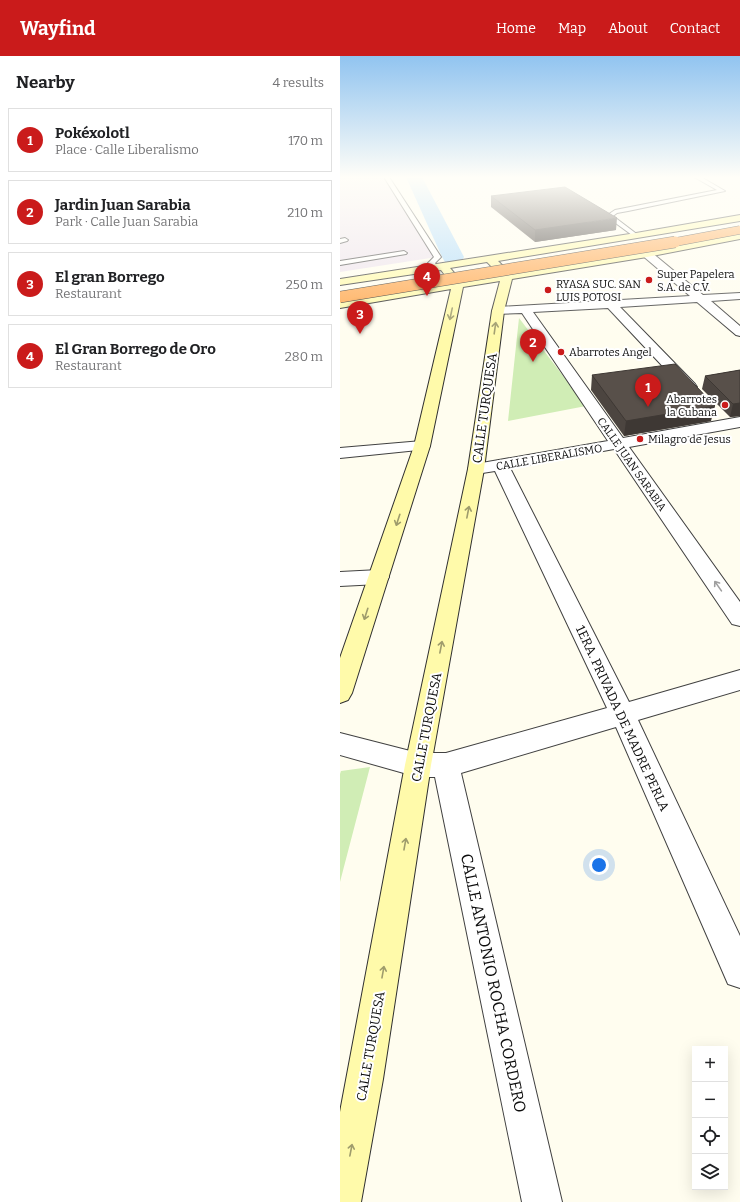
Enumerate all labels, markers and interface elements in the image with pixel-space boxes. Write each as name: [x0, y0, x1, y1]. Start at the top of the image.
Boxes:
text: Wayfind: [20, 17, 96, 40]
text: Home: [496, 20, 536, 37]
text: Map: [558, 20, 586, 37]
text: About: [608, 20, 648, 37]
text: Contact: [670, 20, 720, 37]
text: Nearby: [16, 72, 75, 93]
text: 4 results: [272, 75, 324, 90]
text: Pokéxolotl: [55, 124, 130, 142]
text: 1: [27, 133, 33, 148]
text: 170 m: [288, 133, 323, 148]
text: Place · Calle Liberalismo: [55, 142, 199, 157]
text: Jardin Juan Sarabia: [55, 196, 191, 214]
text: 2: [26, 205, 34, 220]
text: 210 m: [287, 205, 323, 220]
text: Park · Calle Juan Sarabia: [55, 214, 198, 229]
pin: 4: [414, 263, 440, 296]
text: El gran Borrego: [55, 268, 165, 286]
place label: Super Papelera S.A. de C.V.: [657, 268, 734, 294]
marker: Super Papelera S.A. de C.V.: [644, 275, 654, 285]
text: 3: [26, 277, 34, 292]
text: 250 m: [286, 277, 323, 292]
place label: RYASA SUC. SAN LUIS POTOSI: [556, 278, 641, 304]
marker: RYASA SUC. SAN LUIS POTOSI: [543, 285, 553, 295]
text: Restaurant: [55, 286, 122, 301]
pin: 3: [347, 301, 373, 334]
one-way arrow: [446, 307, 454, 320]
one-way arrow: [491, 322, 499, 335]
pin: 2: [520, 329, 546, 362]
text: El Gran Borrego de Oro: [55, 340, 216, 358]
place label: Abarrotes Angel: [569, 346, 652, 359]
marker: Abarrotes Angel: [556, 347, 566, 357]
text: 4: [26, 349, 34, 364]
text: 280 m: [285, 349, 323, 364]
street label: CALLE TURQUESA: [469, 351, 500, 464]
text: Restaurant: [55, 358, 122, 373]
pin: 1: [635, 374, 661, 407]
place label: Abarrotes la Cubana: [666, 393, 717, 419]
marker: Abarrotes la Cubana: [720, 400, 730, 410]
street label: CALLE JUAN SARABIA: [594, 415, 669, 514]
place label: Milagro de Jesus: [648, 433, 731, 446]
marker: Milagro de Jesus: [635, 434, 645, 444]
street label: CALLE LIBERALISMO: [495, 442, 603, 473]
one-way arrow: [464, 506, 472, 519]
one-way arrow: [393, 513, 401, 525]
one-way arrow: [714, 580, 722, 591]
one-way arrow: [362, 607, 370, 619]
street label: 1ERA. PRIVADA DE MADRE PERLA: [573, 623, 673, 814]
one-way arrow: [438, 641, 446, 654]
street label: CALLE TURQUESA: [409, 670, 445, 783]
one-way arrow: [401, 838, 409, 851]
street label: CALLE ANTONIO ROCHA CORDERO: [457, 852, 530, 1114]
your location: [589, 855, 609, 875]
one-way arrow: [379, 966, 387, 979]
street label: CALLE TURQUESA: [353, 989, 388, 1102]
map controls: [692, 1046, 728, 1190]
button: +: [692, 1046, 728, 1082]
button: −: [692, 1082, 728, 1118]
button: locate: [692, 1118, 728, 1154]
one-way arrow: [347, 1144, 355, 1157]
button: layers: [692, 1154, 728, 1190]

